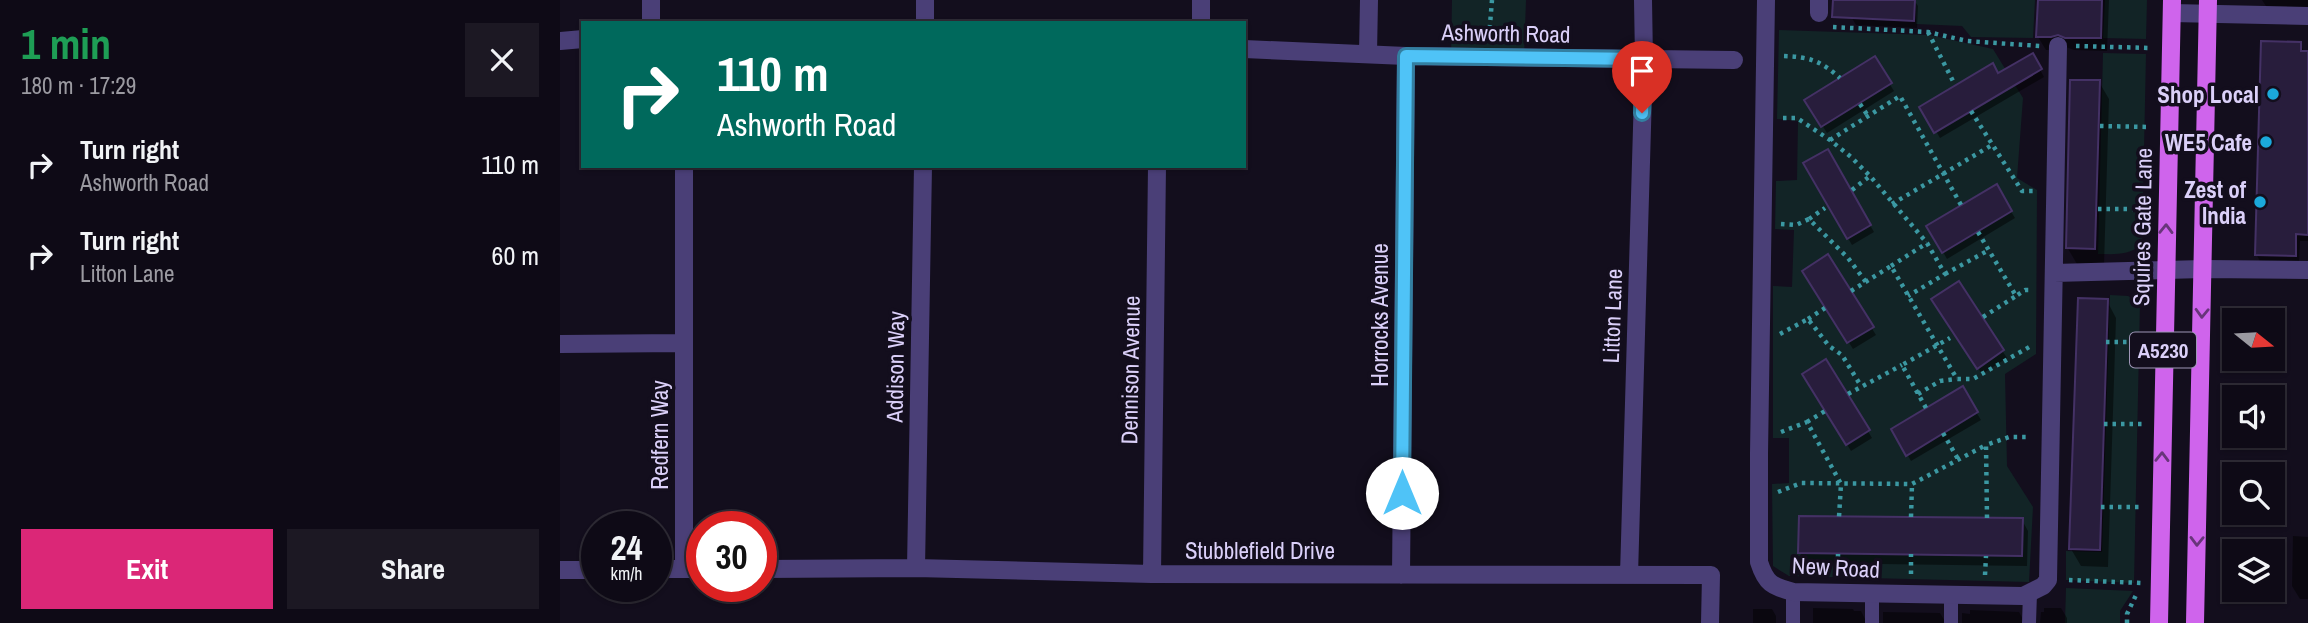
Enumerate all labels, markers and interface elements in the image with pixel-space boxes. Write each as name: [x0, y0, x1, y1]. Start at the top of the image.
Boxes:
text: 1 min: [21, 16, 111, 72]
street label: Ashworth Road: [1440, 16, 1571, 50]
button: close: [465, 23, 539, 97]
text: 110 m: [717, 40, 829, 106]
pin: [1612, 41, 1672, 113]
icon: right: [602, 49, 693, 140]
icon: arrive: [1623, 52, 1661, 90]
text: 180 m · 17:29: [21, 70, 136, 101]
place label: Shop Local: [2157, 79, 2259, 110]
marker: Shop Local: [2265, 86, 2281, 102]
text: Ashworth Road: [717, 103, 896, 146]
place label: WE5 Cafe: [2165, 127, 2252, 158]
text: Turn right: [80, 132, 179, 167]
marker: WE5 Cafe: [2258, 134, 2274, 150]
icon: right: [21, 146, 59, 184]
text: 110 m: [481, 147, 539, 182]
street label: Squires Gate Lane: [2125, 148, 2159, 306]
text: Ashworth Road: [80, 167, 209, 198]
place label: Zest of India: [2184, 174, 2247, 231]
marker: Zest of India: [2252, 194, 2268, 210]
text: Turn right: [80, 223, 179, 258]
one-way arrow: [2158, 224, 2174, 234]
icon: right: [21, 237, 59, 275]
text: 60 m: [492, 238, 539, 273]
street label: Horrocks Avenue: [1364, 243, 1395, 387]
text: Litton Lane: [80, 258, 174, 289]
street label: Litton Lane: [1595, 268, 1629, 364]
street label: Dennison Avenue: [1113, 295, 1147, 445]
one-way arrow: [2194, 308, 2209, 319]
north arrow: [2222, 308, 2286, 371]
map controls: [2222, 308, 2285, 602]
street label: Addison Way: [879, 310, 911, 424]
road number: A5230: [2130, 332, 2196, 368]
street label: Redfern Way: [644, 380, 675, 490]
button: sound: [2222, 385, 2285, 448]
one-way arrow: [2154, 451, 2170, 462]
position arrow: [1365, 456, 1439, 530]
button: search: [2222, 462, 2285, 525]
speed limit sign: 30: [686, 511, 777, 602]
text: 24: [611, 524, 642, 571]
button: Exit: [21, 529, 273, 609]
button: Share: [287, 529, 539, 609]
street label: Stubblefield Drive: [1185, 535, 1335, 566]
one-way arrow: [2189, 535, 2204, 546]
button: layers: [2222, 539, 2285, 602]
street label: New Road: [1791, 549, 1881, 585]
text: km/h: [611, 561, 643, 586]

